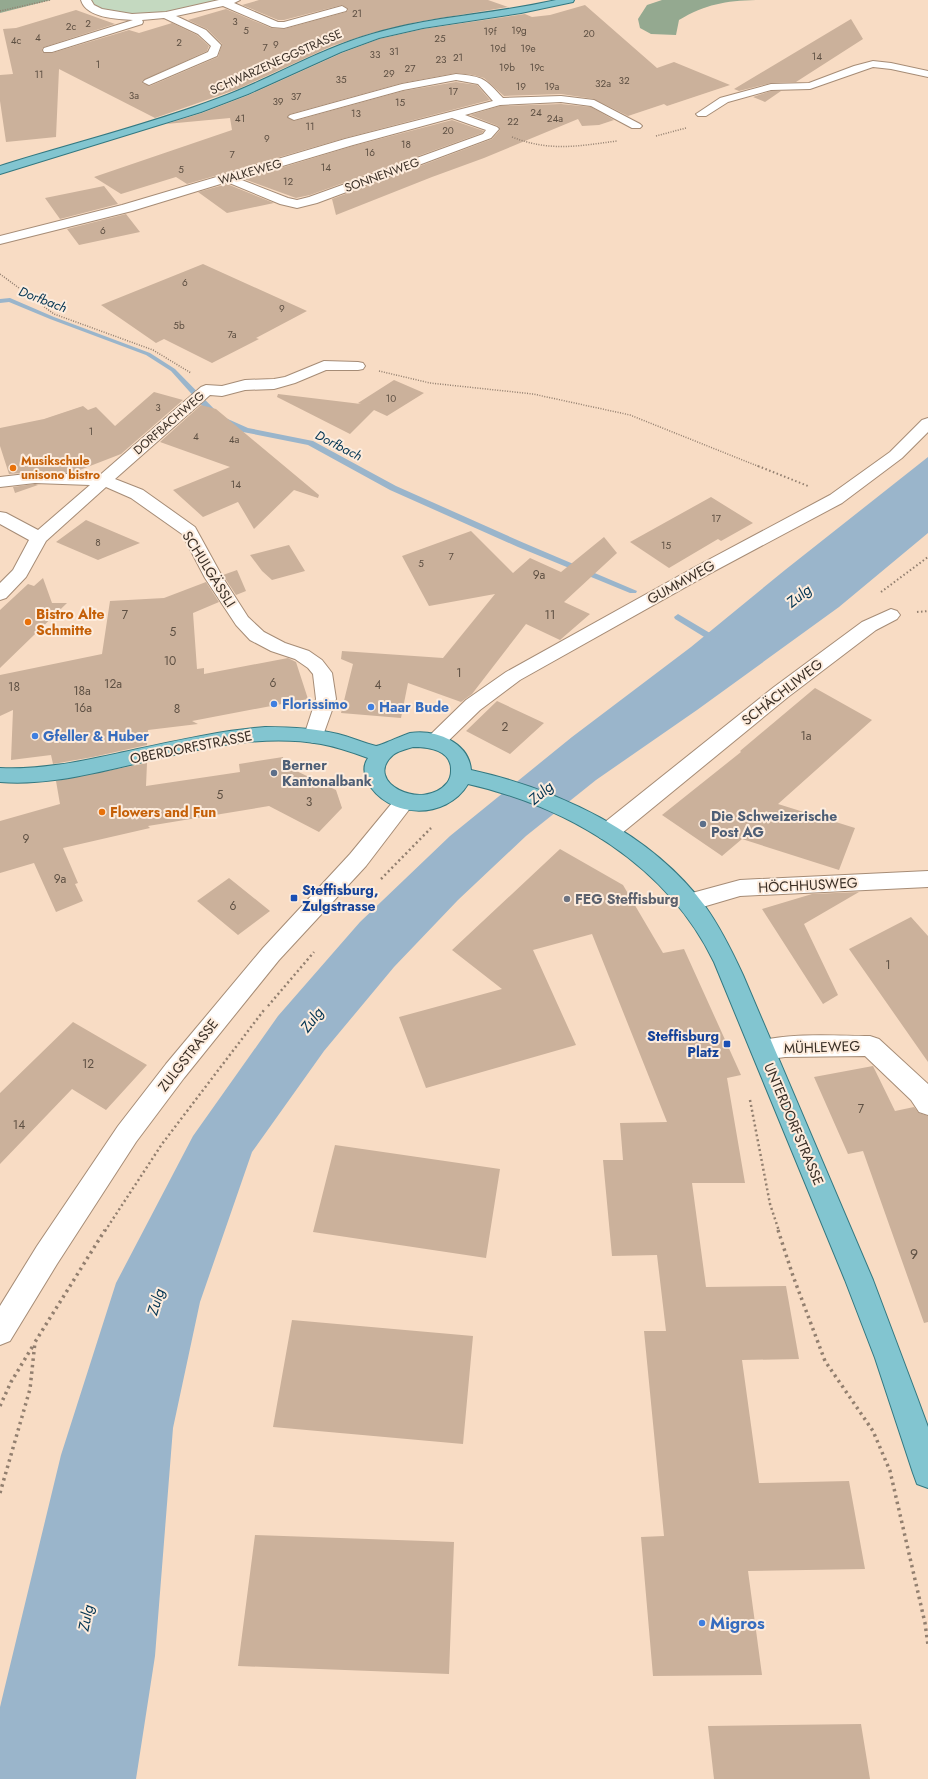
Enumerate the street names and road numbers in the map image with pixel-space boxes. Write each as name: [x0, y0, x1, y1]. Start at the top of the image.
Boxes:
street label: SCHWARZENEGGSTRASSE: [207, 25, 345, 99]
street label: SONNENWEG: [342, 153, 422, 197]
street label: WALKEWEG: [216, 154, 284, 190]
street label: DORFBACHWEG: [129, 387, 209, 459]
street label: SCHULGÄSSLI: [178, 527, 240, 611]
street label: GUMMWEG: [643, 555, 719, 609]
street label: SCHÄCHLIWEG: [737, 654, 827, 730]
street label: OBERDORFSTRASSE: [128, 725, 254, 769]
street label: HÖCHHUSWEG: [758, 872, 858, 898]
street label: ZULGSTRASSE: [153, 1014, 223, 1096]
street label: MÜHLEWEG: [783, 1036, 861, 1058]
street label: UNTERDORFSTRASSE: [759, 1060, 829, 1188]

